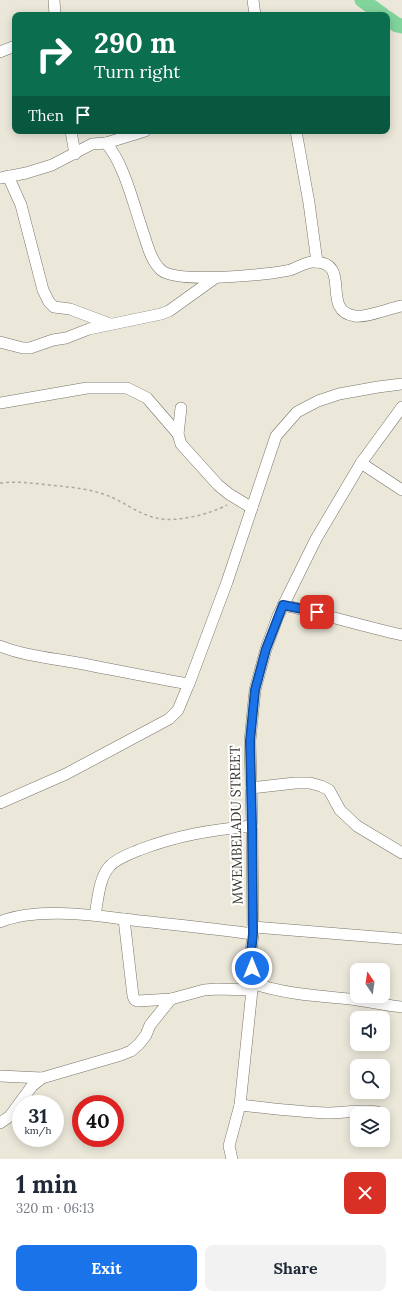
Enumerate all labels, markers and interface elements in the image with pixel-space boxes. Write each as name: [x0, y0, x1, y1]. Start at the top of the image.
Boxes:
text: 290 m: [94, 25, 176, 61]
icon: right: [28, 28, 80, 80]
text: Turn right: [94, 60, 180, 83]
icon: arrive: [72, 104, 94, 126]
text: Then: [28, 106, 64, 125]
pin: [300, 595, 334, 629]
icon: arrive: [306, 601, 328, 623]
street label: MWEMBELADU STREET: [226, 745, 246, 905]
position arrow: [231, 947, 273, 989]
north arrow: [350, 963, 390, 1003]
map controls: [350, 963, 390, 1147]
button: sound: [350, 1011, 390, 1051]
button: search: [350, 1059, 390, 1099]
speed limit sign: 40: [72, 1095, 124, 1147]
text: 31: [28, 1103, 48, 1128]
button: layers: [350, 1107, 390, 1147]
text: km/h: [24, 1124, 52, 1137]
text: 1 min: [16, 1169, 77, 1200]
button: close: [344, 1172, 386, 1214]
text: 320 m · 06:13: [16, 1200, 94, 1217]
button: Exit: [16, 1245, 197, 1291]
button: Share: [205, 1245, 386, 1291]

